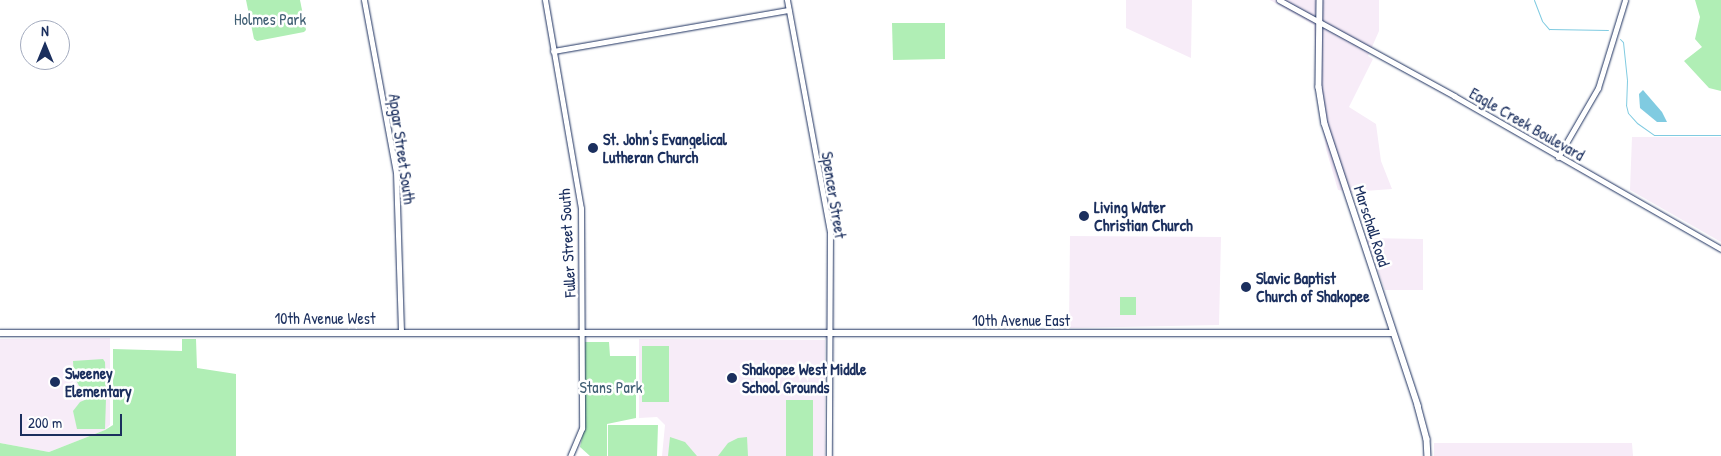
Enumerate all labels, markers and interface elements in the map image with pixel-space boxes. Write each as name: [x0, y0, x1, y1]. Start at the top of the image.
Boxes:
park label: Holmes Park: [234, 9, 306, 29]
north arrow: [20, 20, 70, 70]
text: N: [41, 21, 49, 40]
street label: Eagle Creek Boulevard: [1466, 83, 1588, 165]
street label: Apgar Street South: [385, 93, 419, 205]
place label: St. John's Evangelical Lutheran Church: [603, 129, 727, 167]
marker: St. John's Evangelical Lutheran Church: [587, 142, 599, 154]
street label: Spencer Street: [818, 150, 850, 240]
street label: Marschall Road: [1350, 183, 1394, 269]
street label: Fuller Street South: [555, 188, 579, 298]
place label: Living Water Christian Church: [1094, 197, 1193, 235]
marker: Living Water Christian Church: [1078, 210, 1090, 222]
place label: Slavic Baptist Church of Shakopee: [1256, 268, 1370, 306]
marker: Slavic Baptist Church of Shakopee: [1240, 281, 1252, 293]
street label: 10th Avenue West: [274, 308, 376, 328]
street label: 10th Avenue East: [972, 310, 1070, 330]
place label: Shakopee West Middle School Grounds: [742, 359, 866, 397]
place label: Sweeney Elementary: [65, 363, 132, 401]
marker: Shakopee West Middle School Grounds: [726, 372, 738, 384]
marker: Sweeney Elementary: [49, 376, 61, 388]
park label: Stans Park: [580, 377, 642, 397]
scale bar: [22, 404, 125, 436]
text: 200 m: [28, 412, 62, 433]

